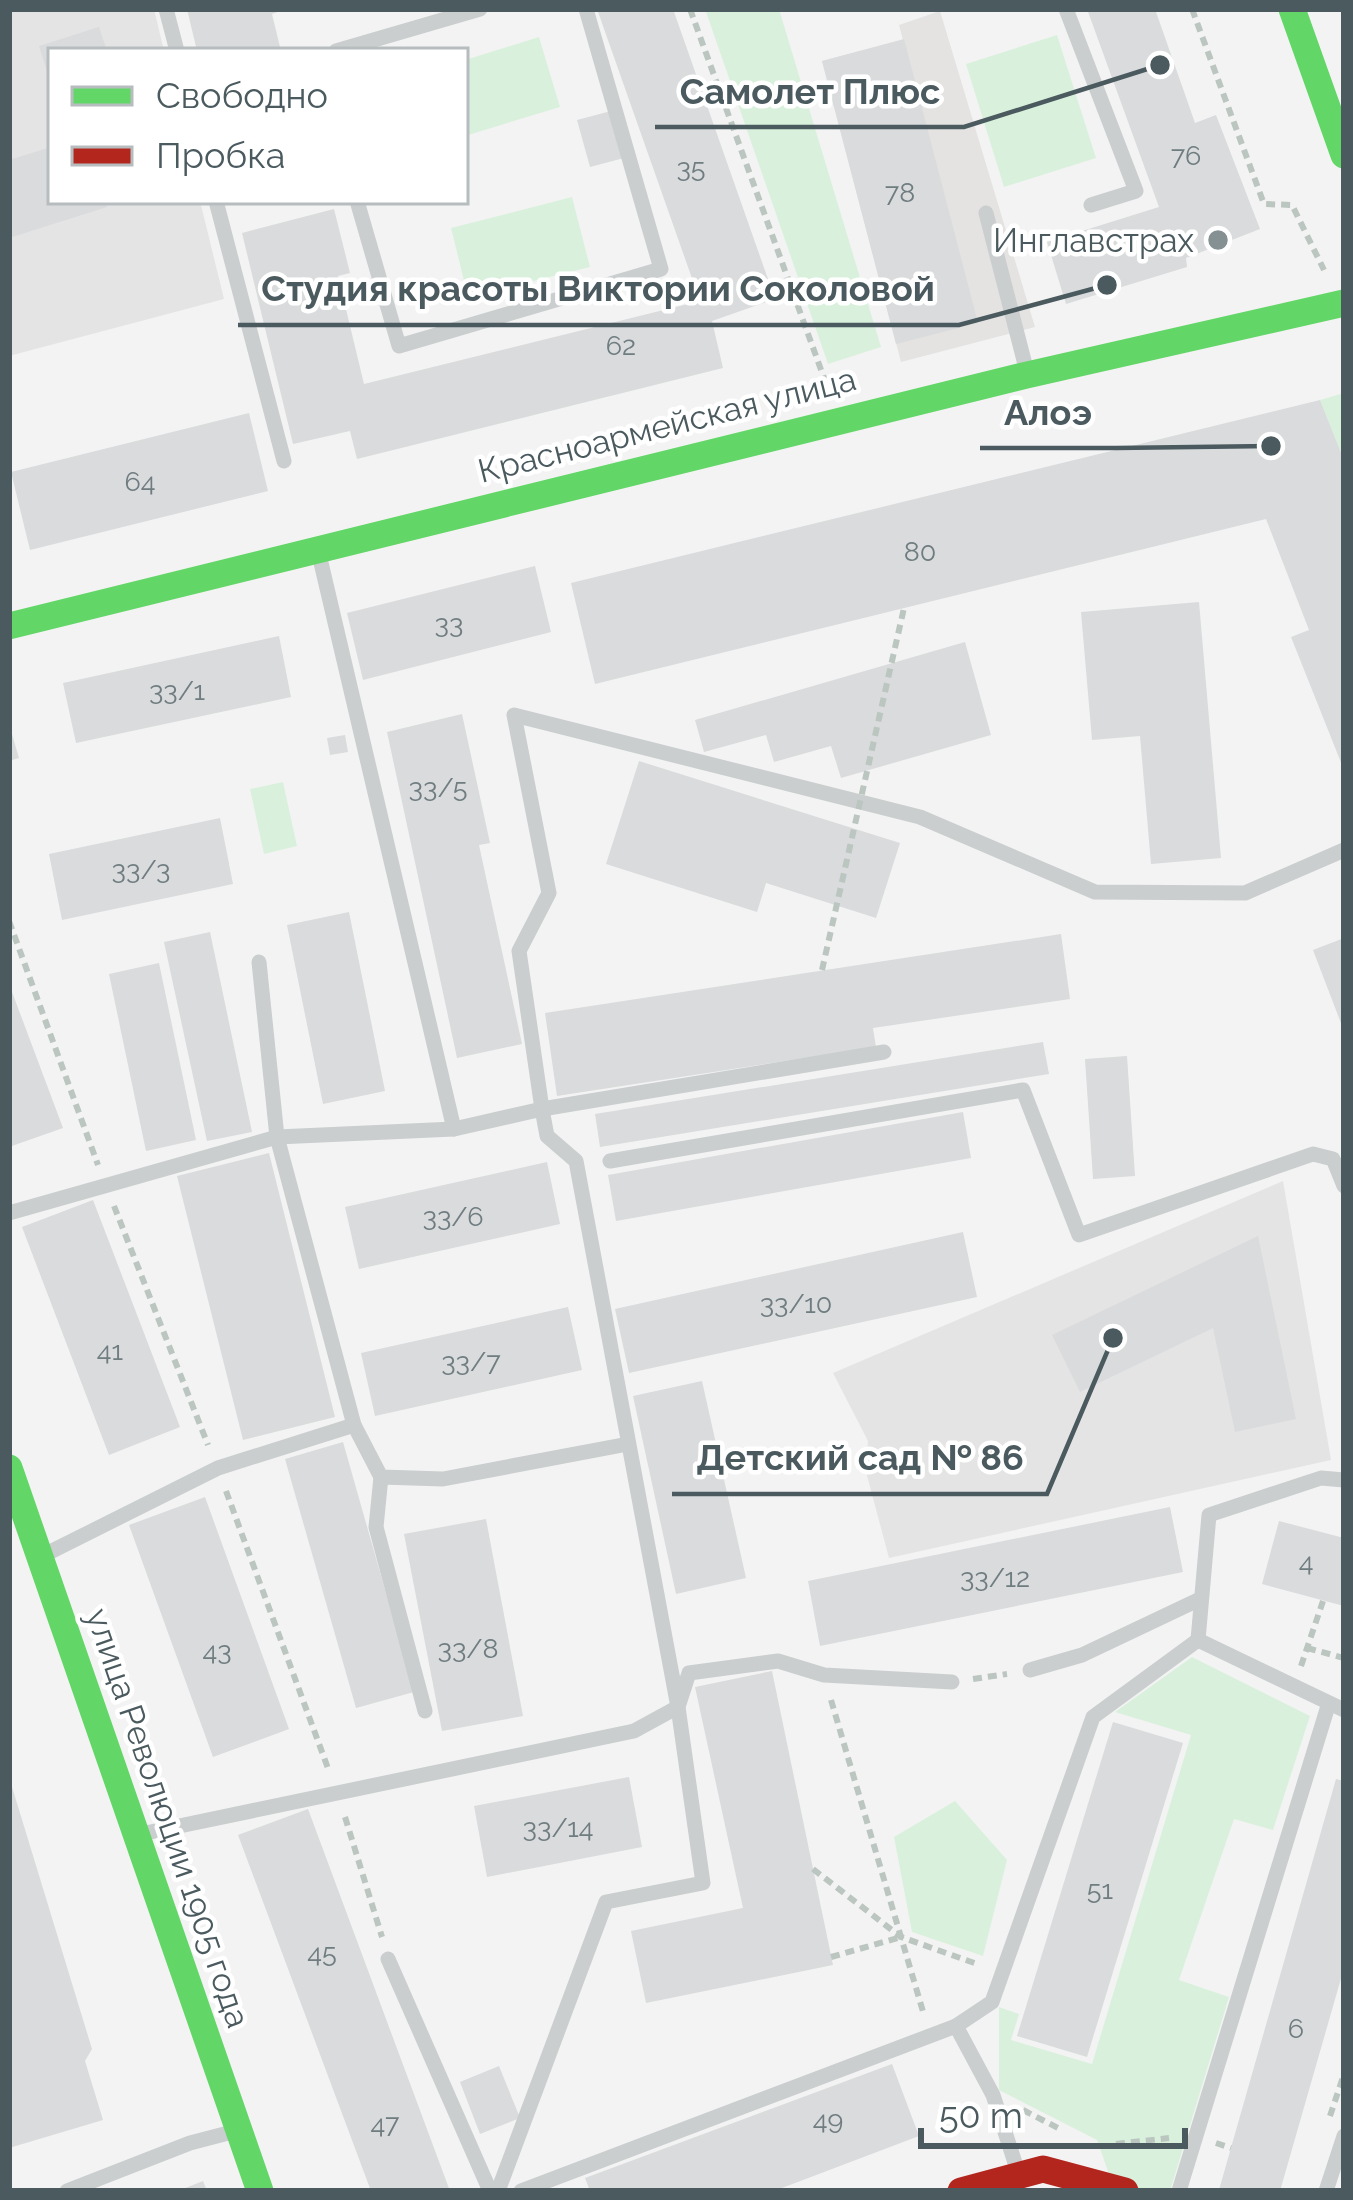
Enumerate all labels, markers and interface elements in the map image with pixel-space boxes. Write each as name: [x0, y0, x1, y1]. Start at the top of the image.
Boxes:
legend: [48, 48, 468, 204]
callout: Самолет Плюс: [655, 55, 964, 127]
text: Самолет Плюс: [680, 70, 940, 112]
text: Свободно: [156, 74, 328, 116]
text: Пробка: [156, 134, 286, 176]
house number: 76: [1171, 140, 1201, 171]
house number: 35: [676, 152, 706, 183]
house number: 78: [885, 177, 915, 208]
place label: Инглавстрах: [993, 221, 1194, 260]
marker: Инглавстрах: [1205, 227, 1231, 253]
callout: Студия красоты Виктории Соколовой: [238, 253, 959, 325]
text: Студия красоты Виктории Соколовой: [261, 267, 935, 309]
house number: 62: [606, 330, 636, 361]
street label: Красноармейская улица: [474, 359, 860, 491]
callout: Алоэ: [980, 376, 1116, 448]
text: Алоэ: [1004, 391, 1092, 433]
house number: 64: [124, 466, 156, 497]
house number: 80: [904, 536, 936, 567]
house number: 33: [435, 608, 463, 639]
house number: 33/1: [149, 675, 205, 706]
house number: 33/5: [409, 772, 467, 803]
house number: 33/3: [112, 854, 170, 885]
house number: 33/6: [423, 1201, 483, 1232]
house number: 33/10: [760, 1288, 832, 1319]
house number: 41: [97, 1335, 123, 1366]
house number: 33/7: [441, 1346, 501, 1377]
callout: Детский сад № 86: [672, 1422, 1047, 1494]
text: Детский сад № 86: [696, 1436, 1024, 1478]
house number: 4: [1299, 1546, 1313, 1577]
house number: 33/12: [960, 1562, 1030, 1593]
street label: улица Революции 1905 года: [78, 1603, 258, 2033]
house number: 33/8: [438, 1633, 498, 1664]
house number: 43: [202, 1635, 232, 1666]
house number: 33/14: [523, 1812, 593, 1843]
house number: 51: [1087, 1874, 1113, 1905]
house number: 45: [307, 1937, 337, 1968]
house number: 6: [1288, 2013, 1304, 2044]
scale bar: [921, 2074, 1185, 2148]
text: 50 m: [939, 2094, 1023, 2136]
house number: 49: [813, 2104, 843, 2135]
house number: 47: [370, 2108, 400, 2139]

